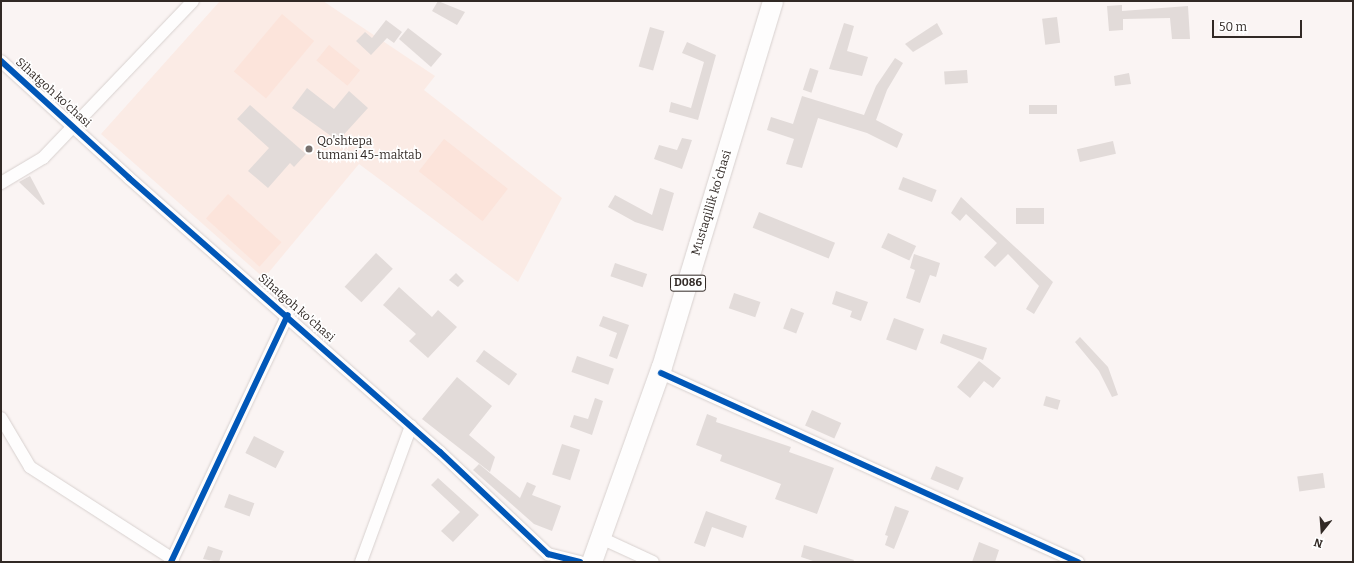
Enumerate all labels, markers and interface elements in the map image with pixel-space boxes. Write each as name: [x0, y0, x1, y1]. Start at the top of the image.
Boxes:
scale bar: [1214, 12, 1304, 38]
text: 50 m: [1219, 20, 1247, 34]
street label: Sihatgoh ko'chasi: [12, 55, 94, 131]
place label: Qo'shtepa tumani 45-maktab: [317, 135, 422, 163]
marker: Qo'shtepa tumani 45-maktab: [304, 144, 314, 154]
street label: Mustaqillik koʻchasi: [689, 149, 735, 257]
street label: Sihatgoh ko'chasi: [255, 271, 337, 345]
road number: D086: [670, 274, 706, 292]
north arrow: [1302, 511, 1342, 551]
text: N: [1312, 535, 1324, 550]

